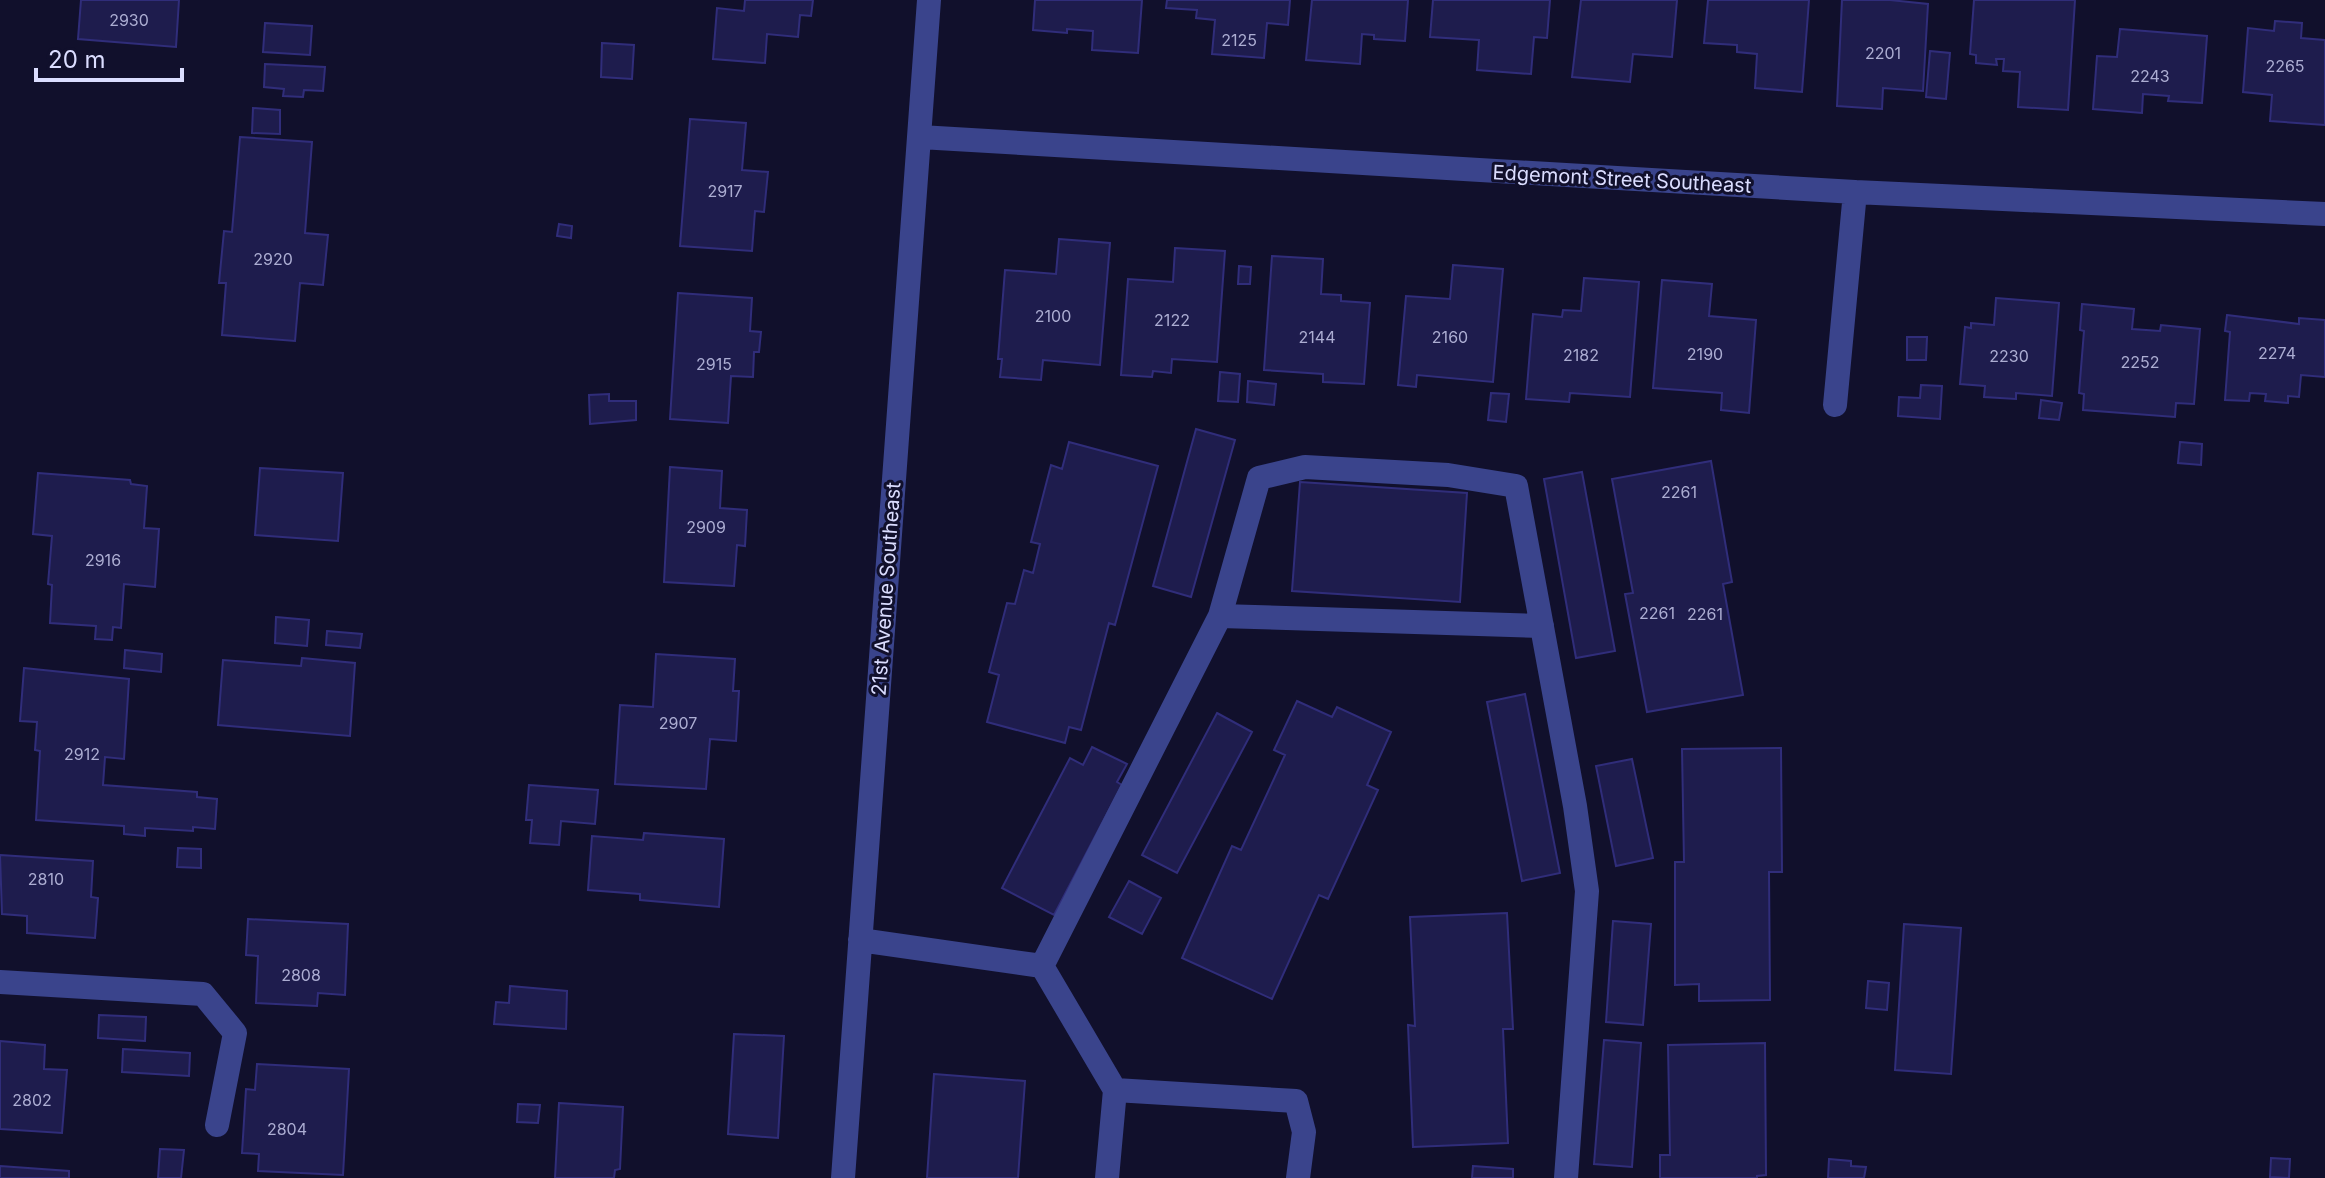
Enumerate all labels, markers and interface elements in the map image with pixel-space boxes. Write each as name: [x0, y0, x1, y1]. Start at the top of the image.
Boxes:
house number: 2930: [109, 10, 149, 30]
house number: 2125: [1221, 30, 1257, 50]
scale bar: [36, 32, 182, 82]
house number: 2201: [1865, 43, 1901, 63]
text: 20 m: [48, 45, 106, 74]
house number: 2265: [2265, 56, 2305, 76]
house number: 2243: [2130, 66, 2170, 86]
street label: Edgemont Street Southeast: [1492, 160, 1752, 198]
house number: 2917: [707, 181, 743, 201]
house number: 2920: [253, 249, 293, 269]
house number: 2100: [1035, 306, 1071, 326]
house number: 2122: [1154, 310, 1190, 330]
house number: 2144: [1299, 327, 1335, 347]
house number: 2160: [1432, 327, 1468, 347]
house number: 2274: [2258, 343, 2296, 363]
house number: 2190: [1687, 344, 1723, 364]
house number: 2182: [1563, 345, 1599, 365]
house number: 2230: [1989, 346, 2029, 366]
house number: 2252: [2121, 352, 2160, 372]
house number: 2915: [696, 354, 732, 374]
street label: 21st Avenue Southeast: [867, 481, 905, 697]
house number: 2261: [1661, 482, 1697, 502]
house number: 2909: [686, 517, 726, 537]
house number: 2916: [85, 550, 121, 570]
house number: 2261: [1639, 603, 1675, 623]
house number: 2261: [1687, 604, 1723, 624]
house number: 2907: [659, 713, 697, 733]
house number: 2912: [64, 744, 100, 764]
house number: 2810: [28, 869, 64, 889]
house number: 2808: [281, 965, 321, 985]
house number: 2802: [12, 1090, 52, 1110]
house number: 2804: [267, 1119, 307, 1139]

